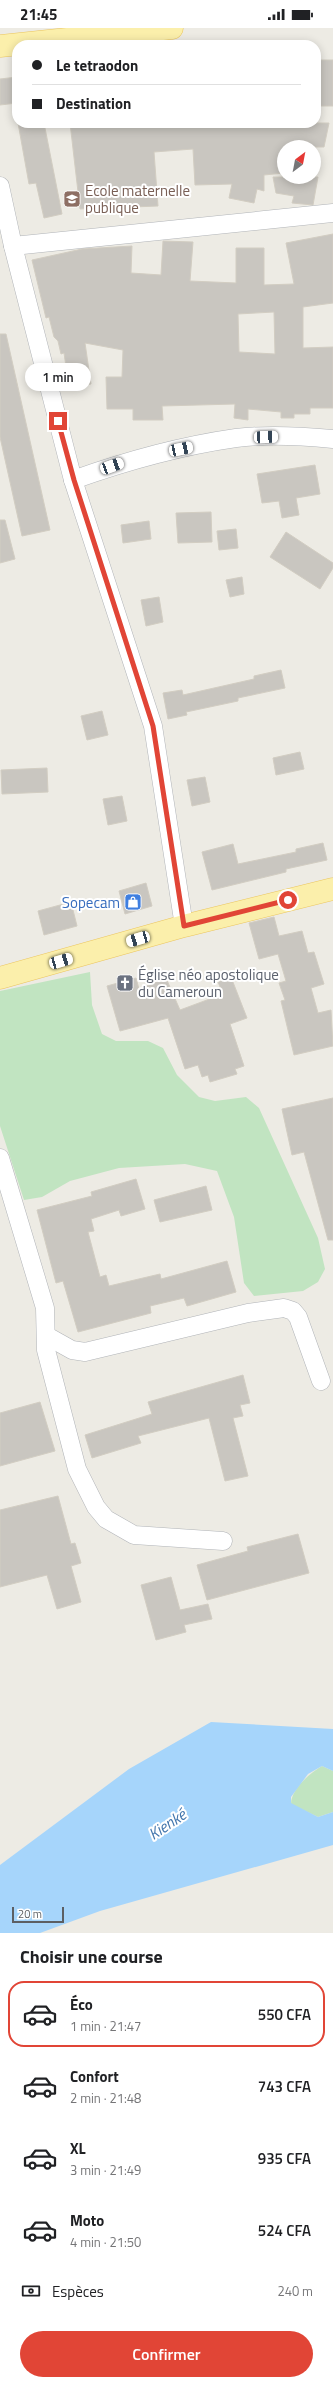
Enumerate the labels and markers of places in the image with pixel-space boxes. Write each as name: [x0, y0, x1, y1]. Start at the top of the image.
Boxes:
place label: Ecole maternelle publique: [85, 179, 190, 219]
school or university icon: Ecole maternelle publique: [62, 189, 82, 209]
place label: Sopecam: [62, 891, 120, 914]
shop icon: Sopecam: [123, 892, 143, 912]
place label: Église néo apostolique du Cameroun: [138, 963, 279, 1003]
church icon: Église néo apostolique du Cameroun: [115, 973, 135, 993]

